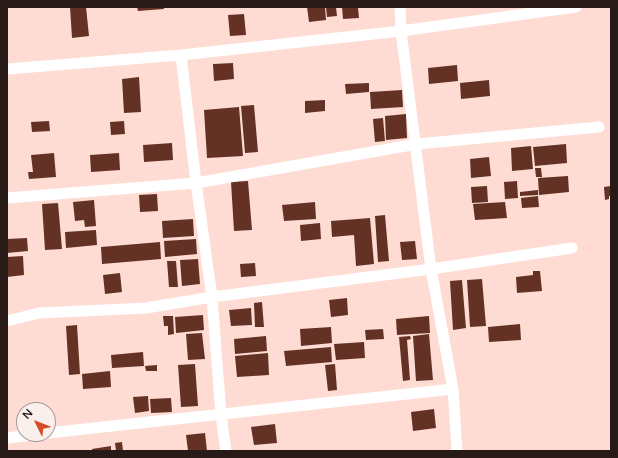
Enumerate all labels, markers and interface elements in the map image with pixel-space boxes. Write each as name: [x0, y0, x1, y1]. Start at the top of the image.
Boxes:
north arrow: [16, 402, 56, 442]
text: N: [20, 406, 35, 422]

